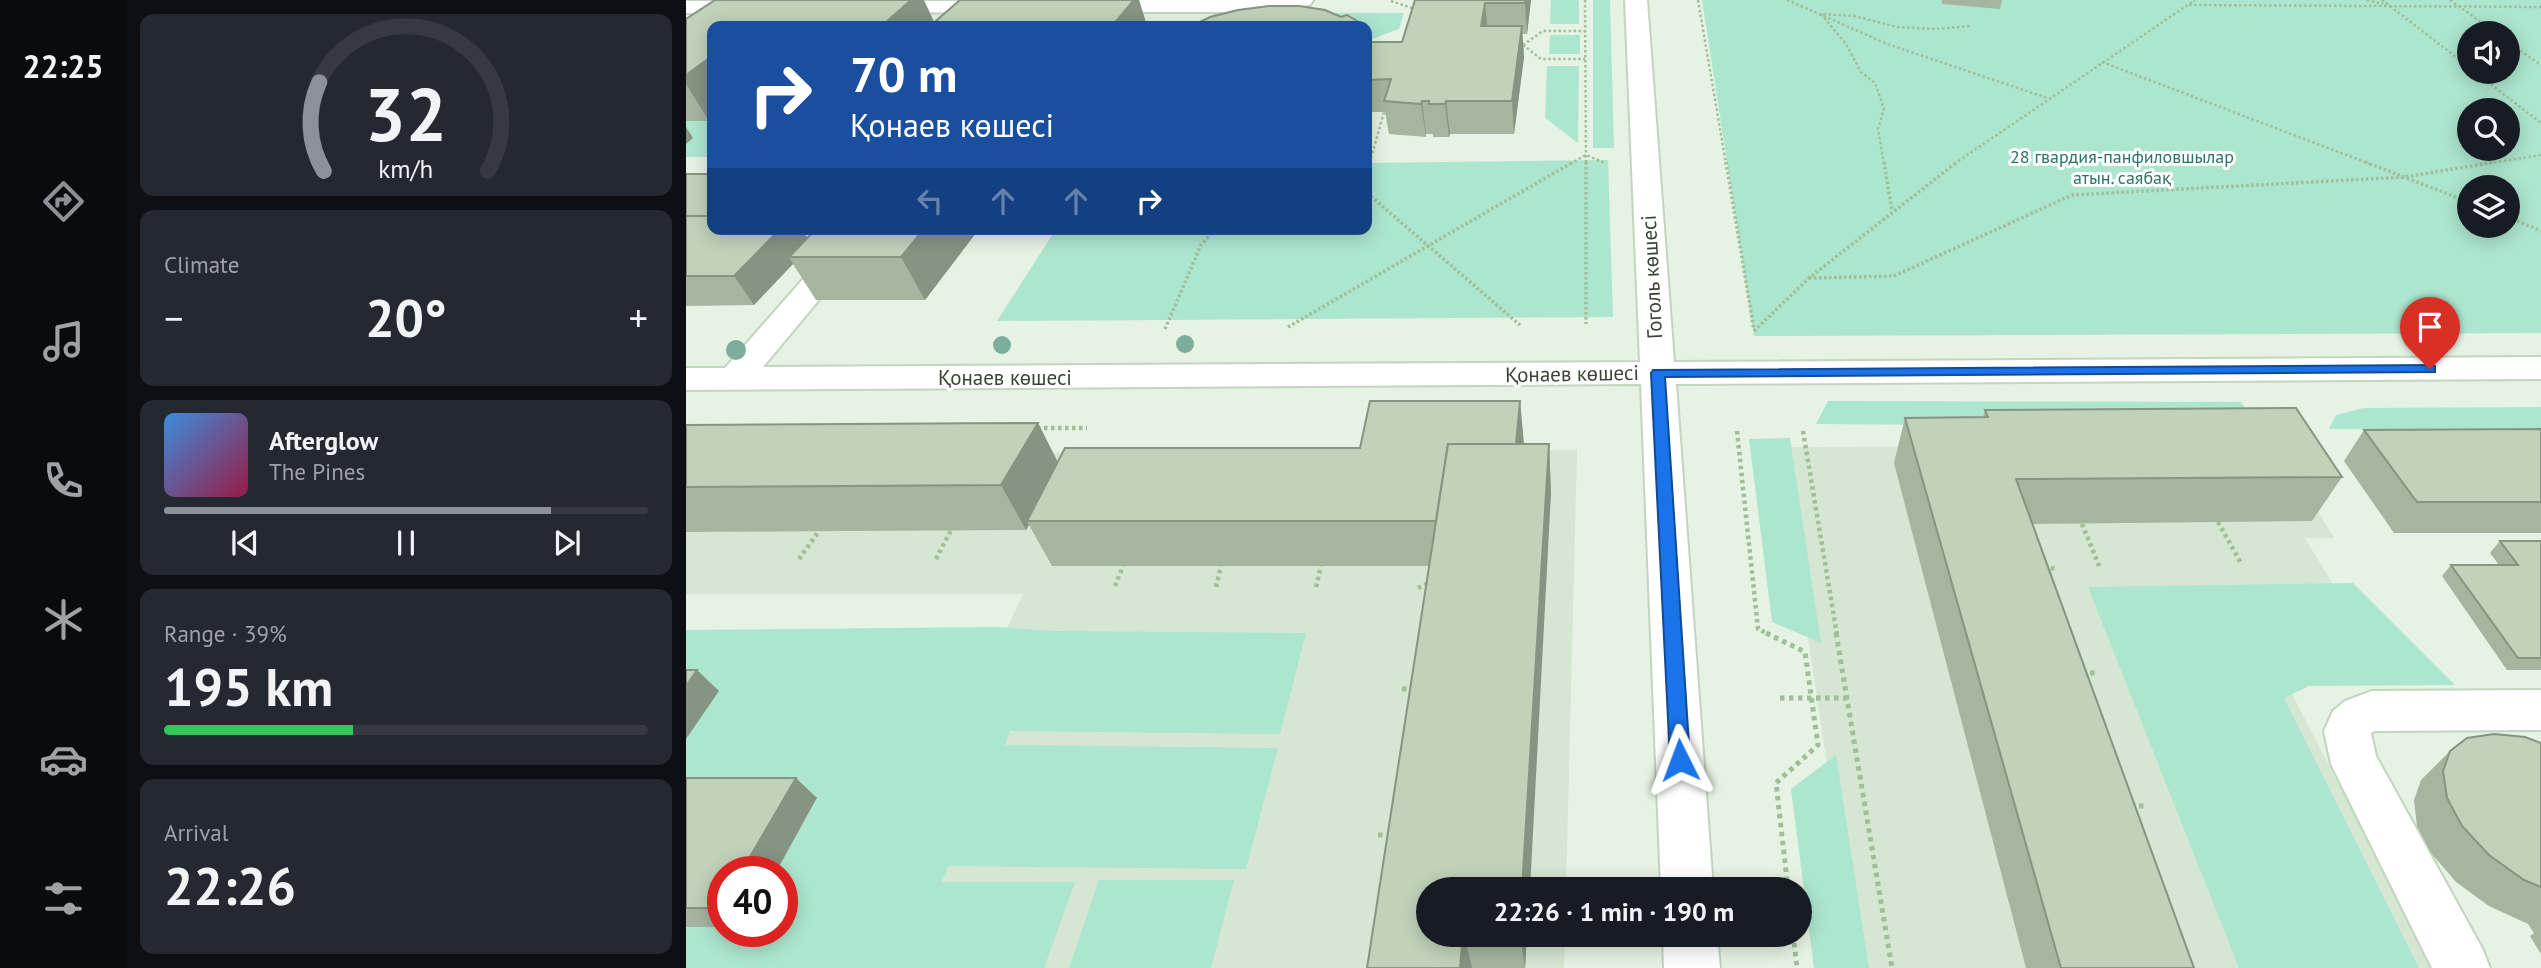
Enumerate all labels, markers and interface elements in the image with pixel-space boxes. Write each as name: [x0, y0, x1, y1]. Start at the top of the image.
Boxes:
map controls: [2457, 21, 2520, 238]
button: sound: [2457, 21, 2520, 84]
text: 70 m: [850, 42, 957, 106]
text: 22:25: [22, 45, 104, 87]
icon: right: [735, 49, 826, 140]
text: 32: [365, 67, 447, 161]
button: search: [2457, 98, 2520, 161]
text: Қонаев көшесі: [850, 104, 1054, 146]
park label: 28 гвардия-панфиловшылар атын. саябақ: [2010, 145, 2234, 189]
text: km/h: [379, 153, 433, 185]
button: layers: [2457, 175, 2520, 238]
icon: directions: [39, 177, 88, 226]
icon: left: [911, 182, 949, 220]
icon: ahead: [984, 182, 1022, 220]
icon: ahead: [1057, 182, 1095, 220]
icon: right: [1130, 182, 1168, 220]
street label: Гоголь көшесі: [1635, 214, 1668, 340]
text: Climate: [164, 250, 239, 279]
text: 20°: [365, 284, 447, 351]
text: −: [164, 293, 183, 342]
text: +: [629, 293, 648, 342]
pin: [2400, 297, 2460, 369]
icon: arrive: [2411, 308, 2449, 346]
icon: music: [39, 317, 88, 366]
street label: Қонаев көшесі: [1505, 359, 1639, 388]
street label: Қонаев көшесі: [938, 364, 1072, 391]
text: Afterglow: [269, 424, 378, 457]
icon: phone: [39, 456, 88, 505]
text: The Pines: [269, 457, 365, 486]
icon: previous: [226, 524, 264, 562]
icon: pause: [387, 524, 425, 562]
icon: next: [548, 524, 586, 562]
icon: climate: [39, 595, 88, 644]
text: Range · 39%: [164, 619, 287, 648]
text: 195 km: [164, 653, 333, 720]
position arrow: [1643, 723, 1717, 797]
icon: car: [39, 735, 88, 784]
text: Arrival: [164, 818, 228, 847]
text: 22:26: [164, 852, 296, 919]
speed limit sign: 40: [707, 856, 798, 947]
icon: filters: [39, 874, 88, 923]
text: 22:26 · 1 min · 190 m: [1494, 895, 1734, 928]

